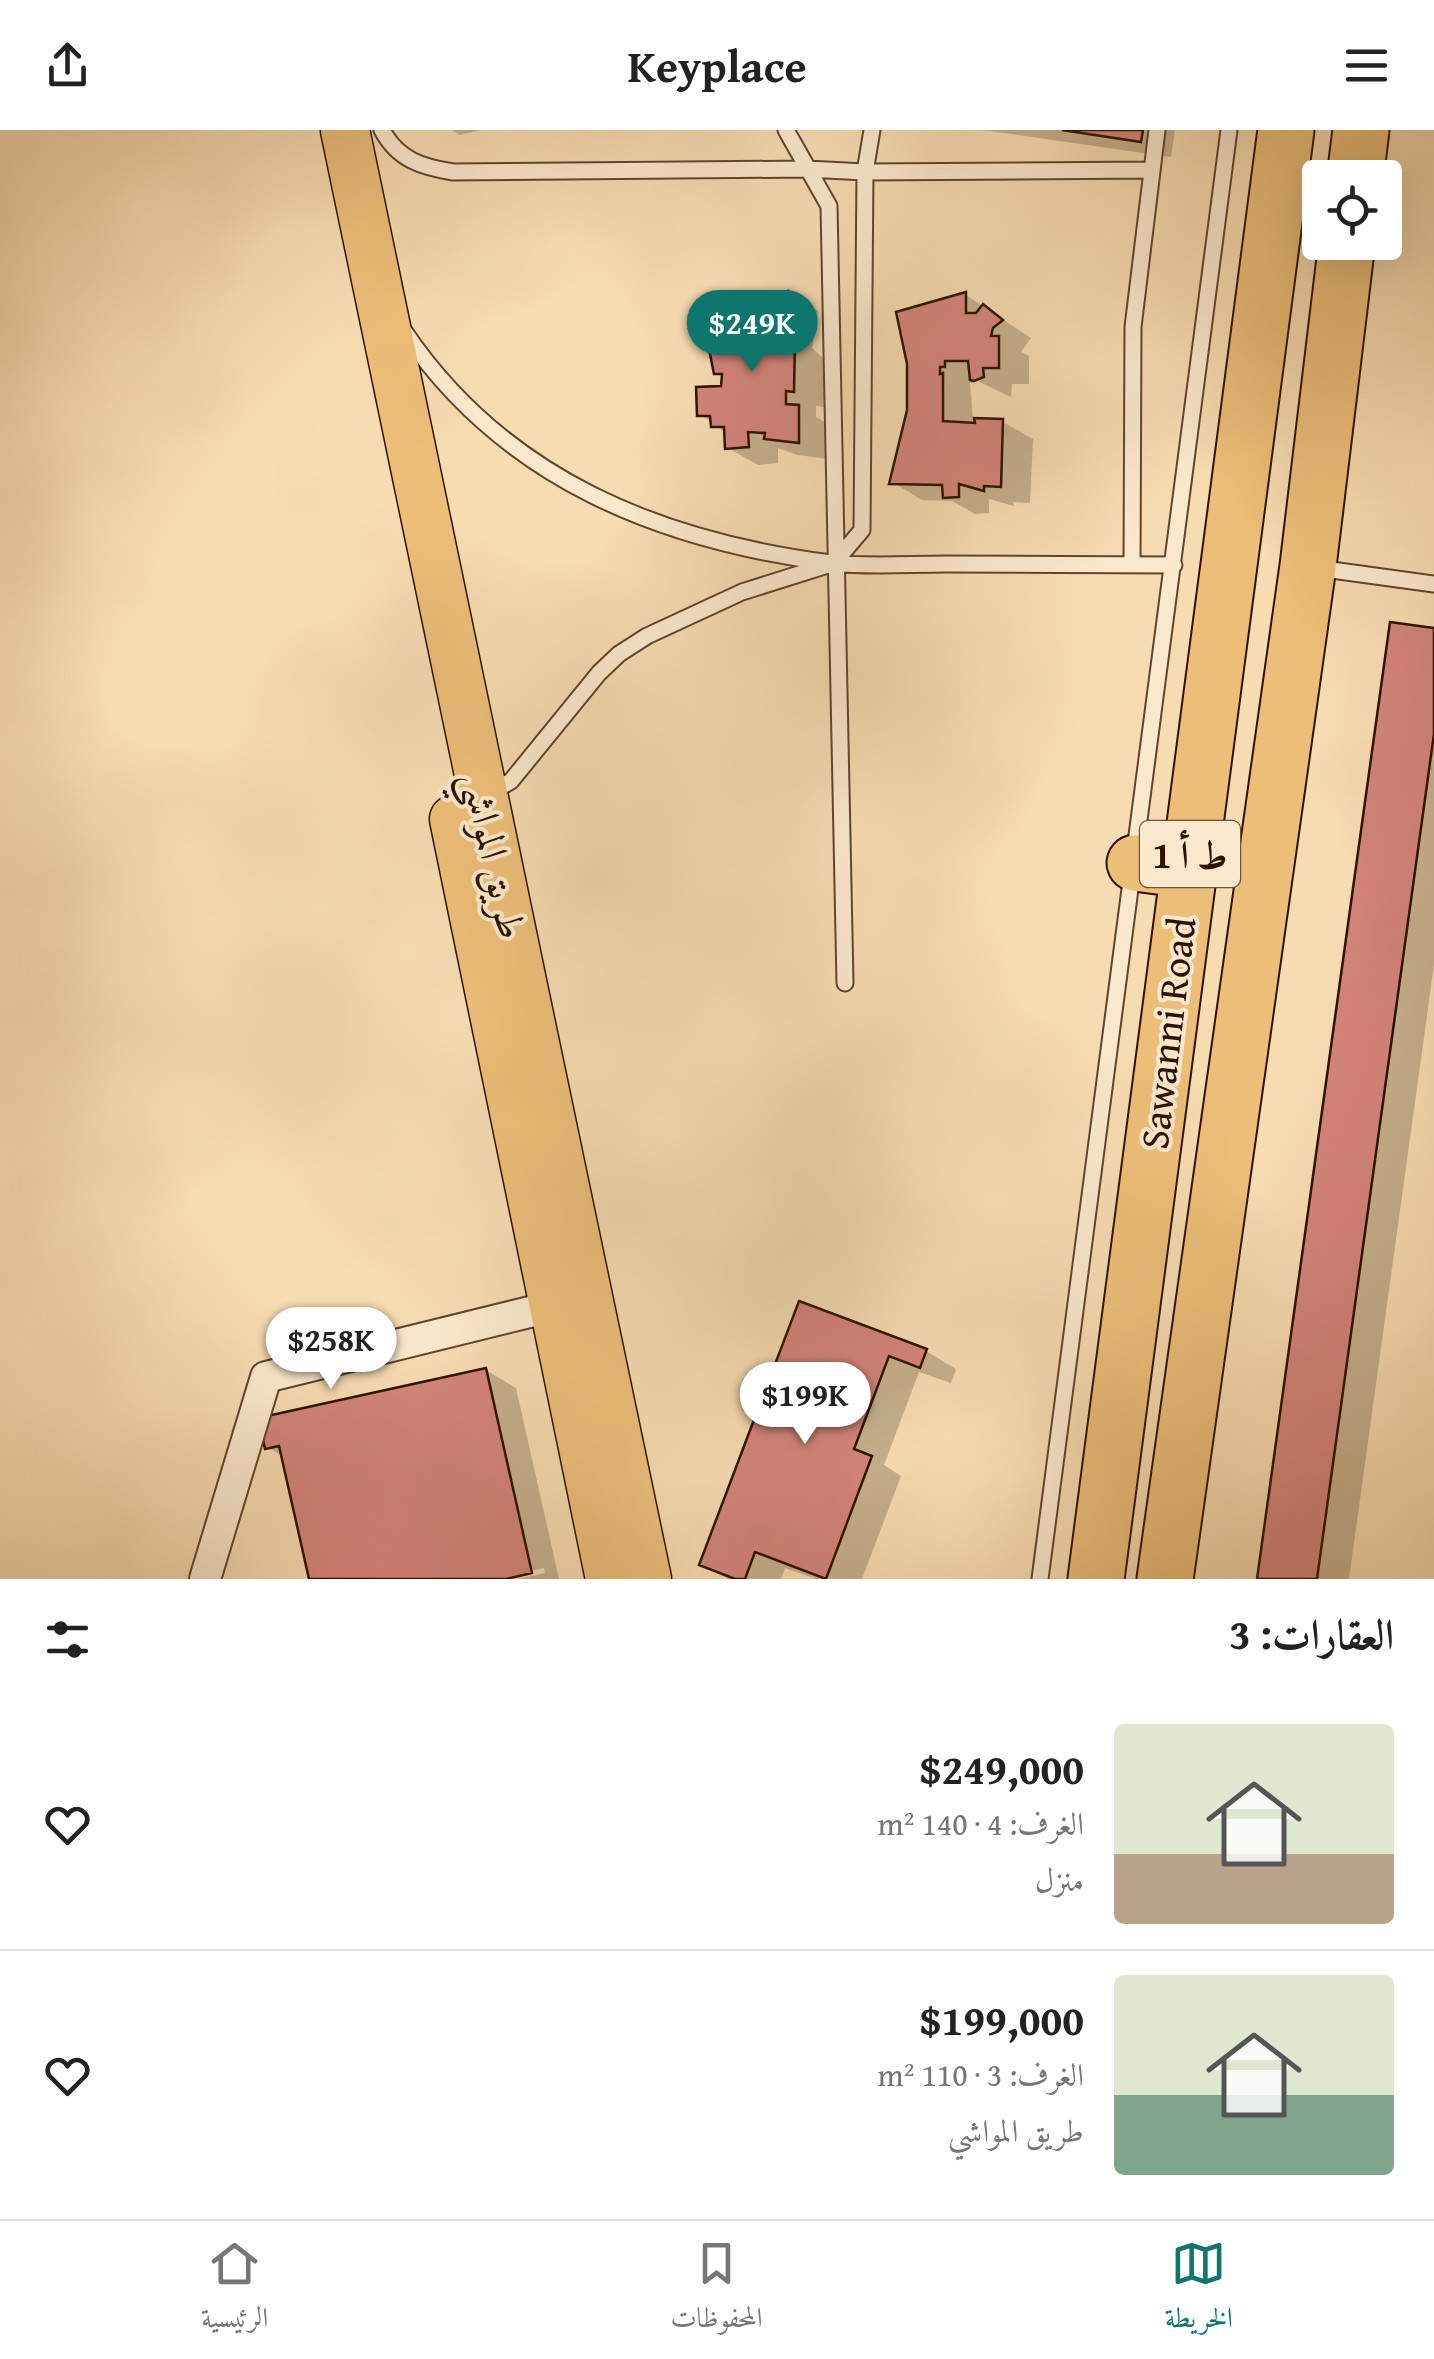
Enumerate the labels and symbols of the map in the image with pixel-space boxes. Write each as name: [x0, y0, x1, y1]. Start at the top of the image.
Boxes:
pin: $249K: [682, 290, 822, 375]
street label: طريق المواشي: [438, 765, 543, 947]
road number: ط أ 1: [1140, 821, 1240, 887]
street label: Sawanni Road: [1124, 913, 1211, 1152]
pin: $258K: [261, 1307, 401, 1392]
pin: $199K: [735, 1362, 875, 1447]

